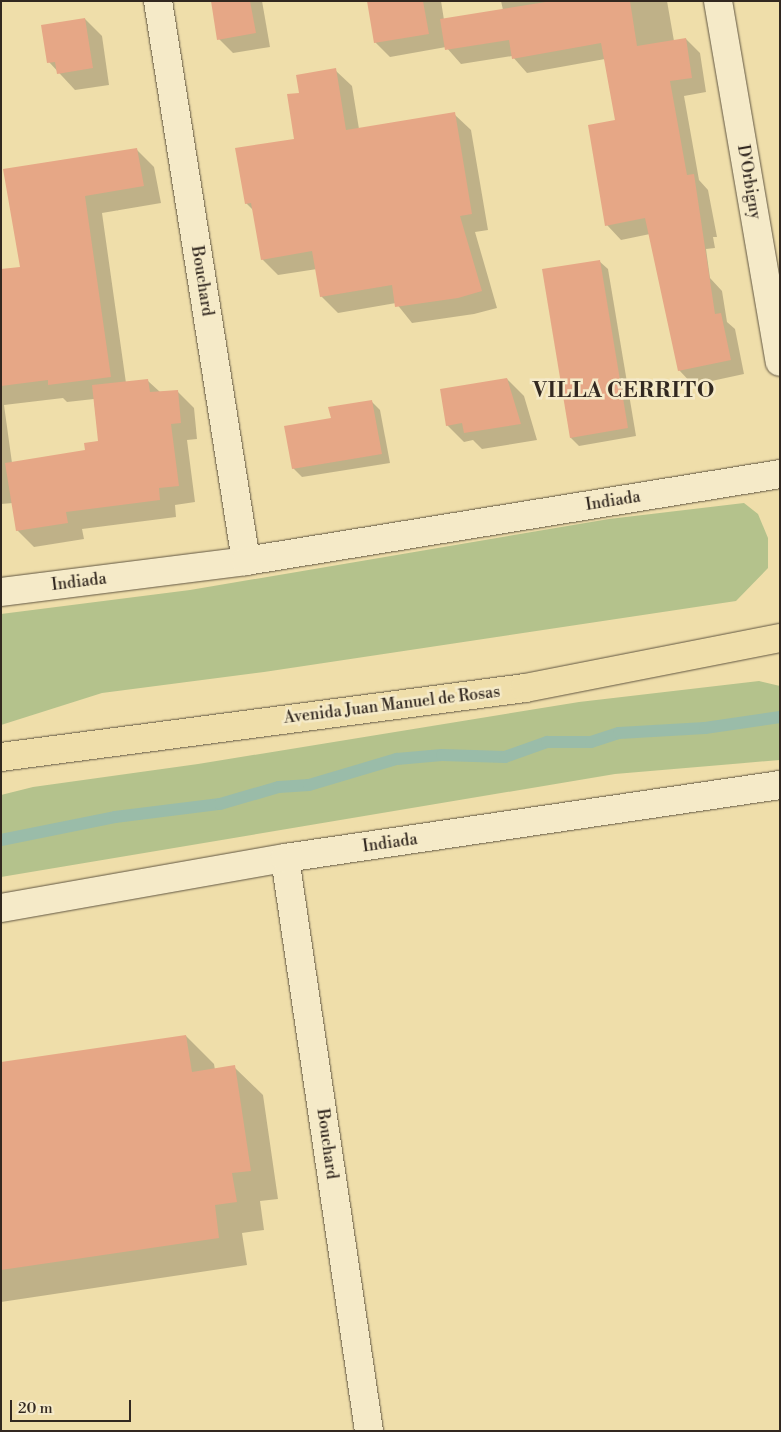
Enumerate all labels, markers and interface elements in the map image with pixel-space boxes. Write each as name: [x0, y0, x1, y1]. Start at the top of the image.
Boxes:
street label: D'Orbigny: [733, 143, 765, 221]
street label: Bouchard: [187, 245, 217, 317]
district label: VILLA CERRITO: [531, 378, 717, 404]
street label: Indiada: [584, 487, 642, 515]
street label: Indiada: [50, 569, 108, 595]
street label: Avenida Juan Manuel de Rosas: [283, 682, 501, 728]
street label: Indiada: [361, 830, 419, 856]
street label: Bouchard: [313, 1108, 341, 1180]
scale bar: [12, 1390, 134, 1422]
text: 20 m: [18, 1399, 53, 1418]

